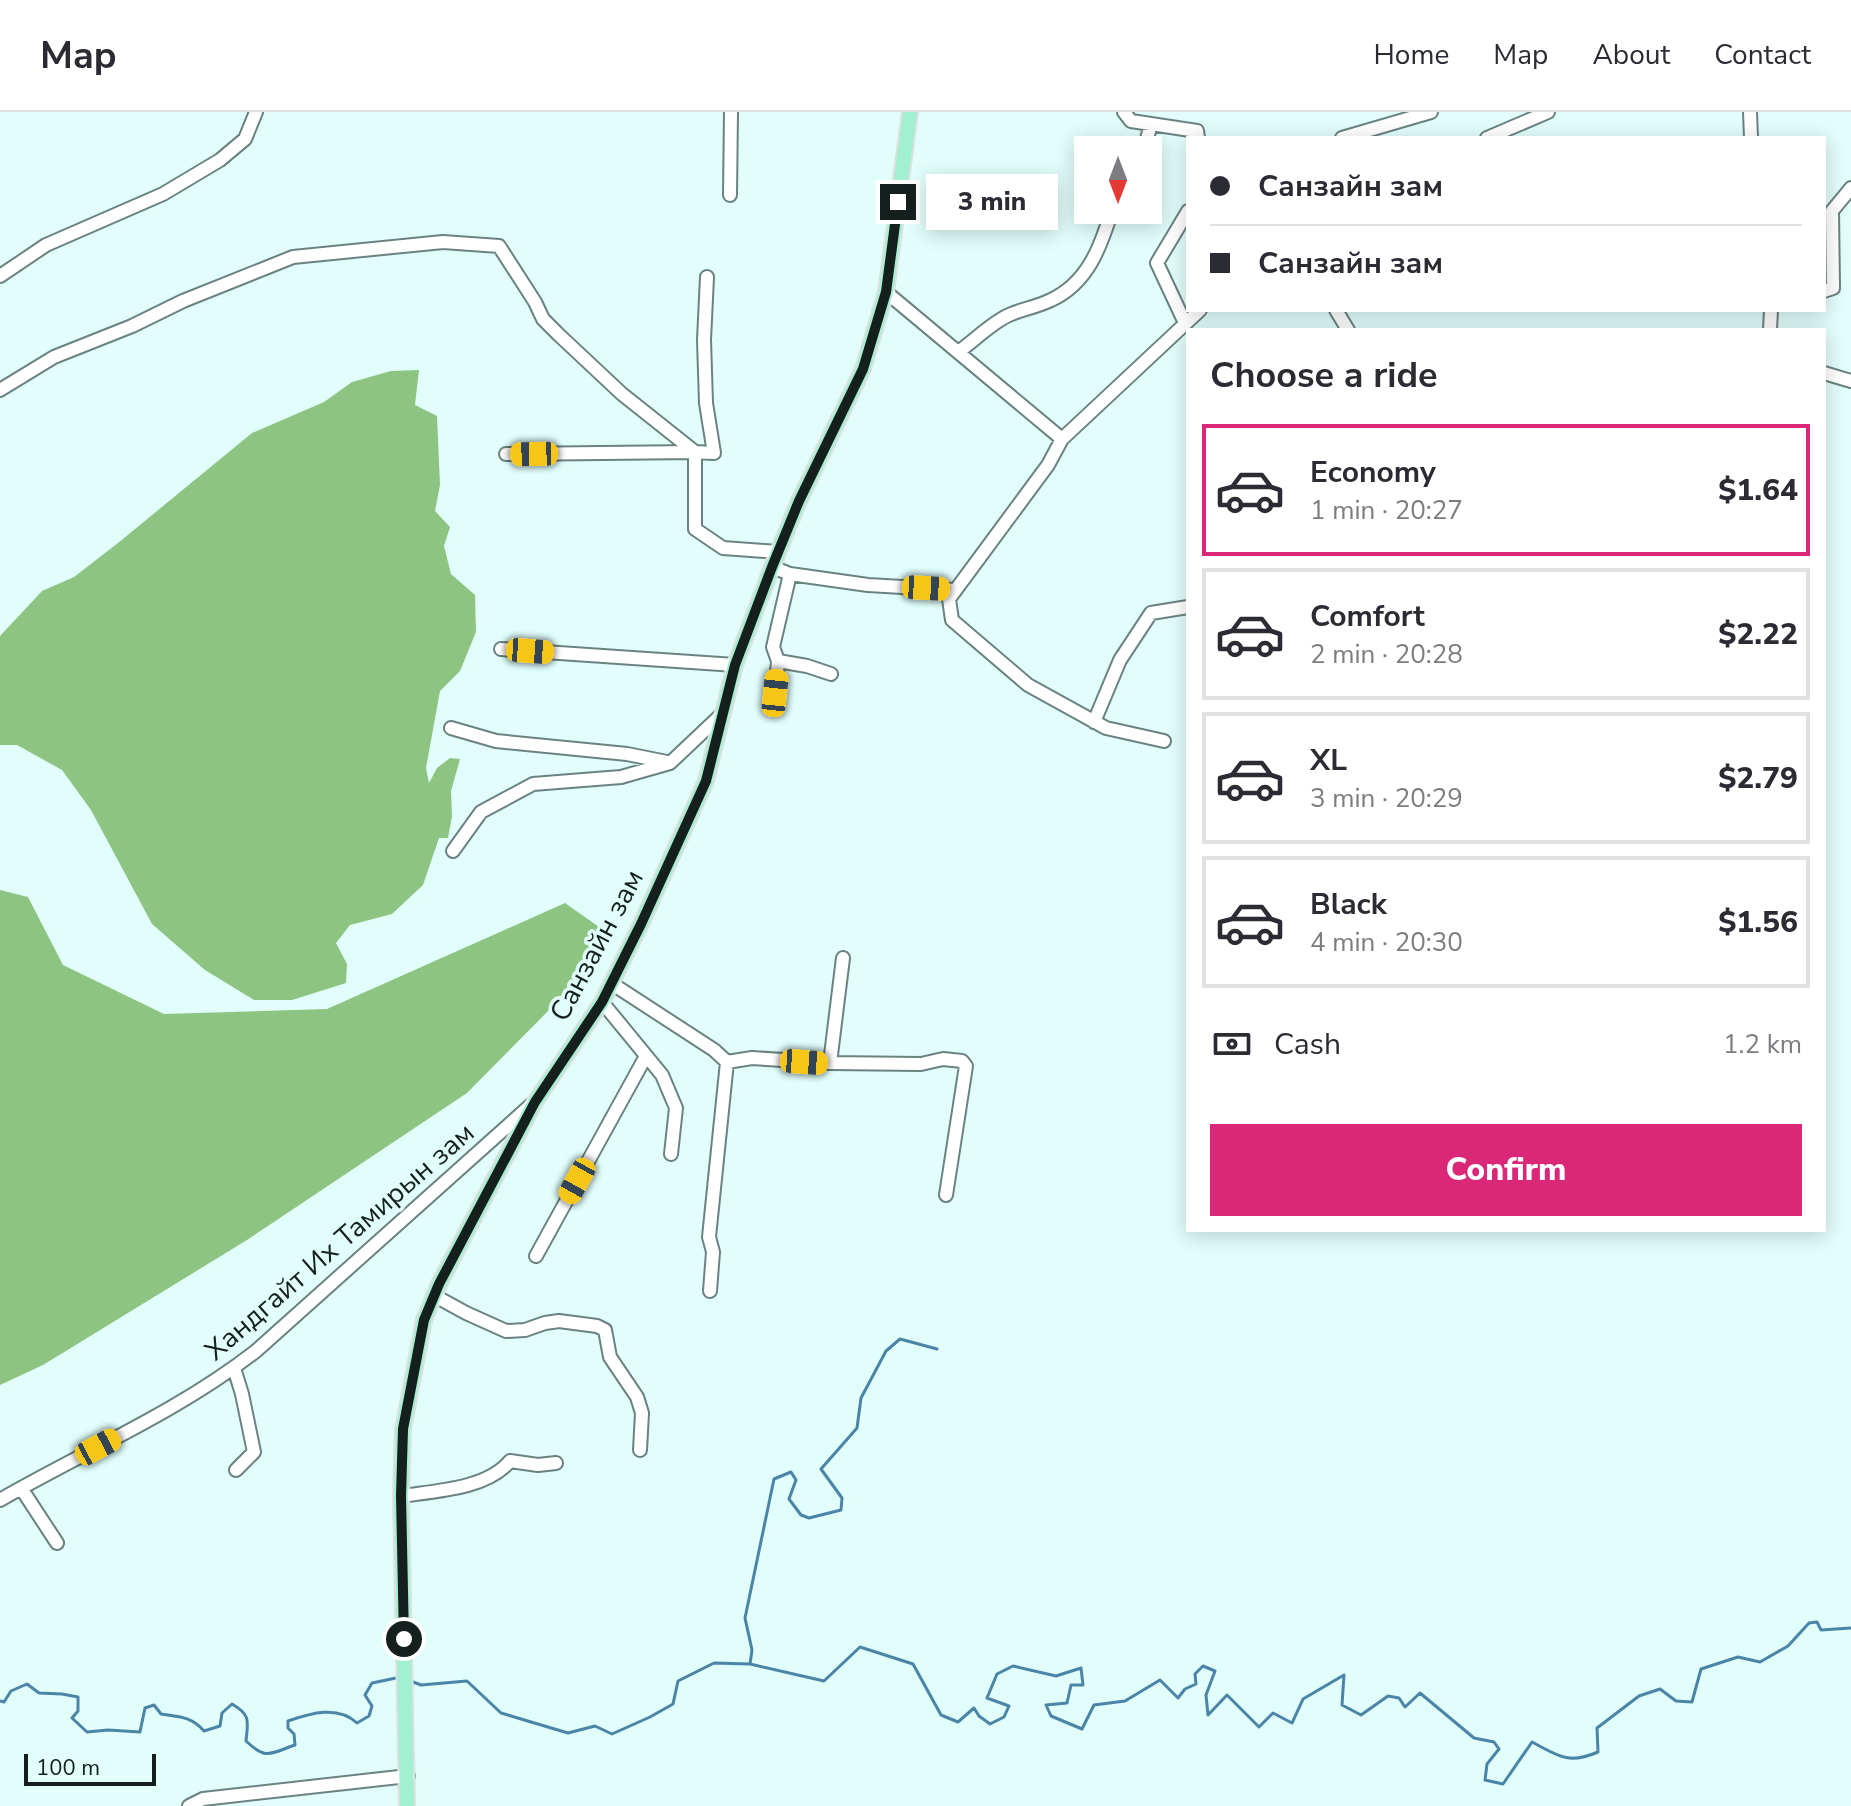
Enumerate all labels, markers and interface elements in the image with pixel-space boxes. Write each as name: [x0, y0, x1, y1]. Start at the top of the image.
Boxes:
text: Map: [40, 30, 117, 81]
text: Home: [1374, 36, 1449, 74]
text: Map: [1493, 36, 1548, 74]
text: About: [1592, 36, 1670, 74]
text: Contact: [1714, 36, 1811, 74]
north arrow: [1074, 136, 1162, 224]
map controls: [1074, 136, 1162, 224]
text: Санзайн зам: [1258, 166, 1443, 207]
callout: 3 min: [926, 174, 1058, 230]
route end: [880, 184, 916, 220]
text: 3 min: [958, 184, 1026, 219]
text: Санзайн зам: [1258, 243, 1443, 284]
text: Choose a ride: [1210, 351, 1438, 400]
car: [510, 442, 558, 466]
text: Economy: [1310, 452, 1436, 493]
icon: car: [1214, 454, 1286, 526]
text: $1.64: [1718, 470, 1798, 511]
text: 1 min · 20:27: [1310, 493, 1463, 528]
car: [901, 575, 951, 601]
text: Comfort: [1310, 596, 1425, 637]
icon: car: [1214, 598, 1286, 670]
text: $2.22: [1718, 614, 1798, 655]
car: [505, 637, 555, 665]
text: 2 min · 20:28: [1310, 637, 1463, 672]
car: [761, 668, 789, 718]
text: XL: [1310, 740, 1347, 781]
icon: car: [1214, 742, 1286, 814]
text: $2.79: [1718, 758, 1798, 799]
text: 3 min · 20:29: [1310, 781, 1463, 816]
street label: Санзайн зам: [541, 863, 653, 1028]
text: Black: [1310, 884, 1387, 925]
icon: car: [1214, 886, 1286, 958]
text: $1.56: [1718, 902, 1798, 943]
text: 4 min · 20:30: [1310, 925, 1463, 960]
icon: cash: [1210, 1022, 1254, 1066]
text: Cash: [1274, 1024, 1341, 1065]
text: 1.2 km: [1723, 1027, 1802, 1062]
car: [779, 1048, 829, 1076]
street label: Хандгайт Их Тамирын зам: [197, 1114, 482, 1369]
button: Confirm: [1210, 1124, 1802, 1216]
car: [555, 1154, 599, 1208]
car: [71, 1425, 125, 1469]
route start: [386, 1621, 422, 1657]
scale bar: [24, 1750, 156, 1786]
text: 100 m: [36, 1753, 100, 1783]

